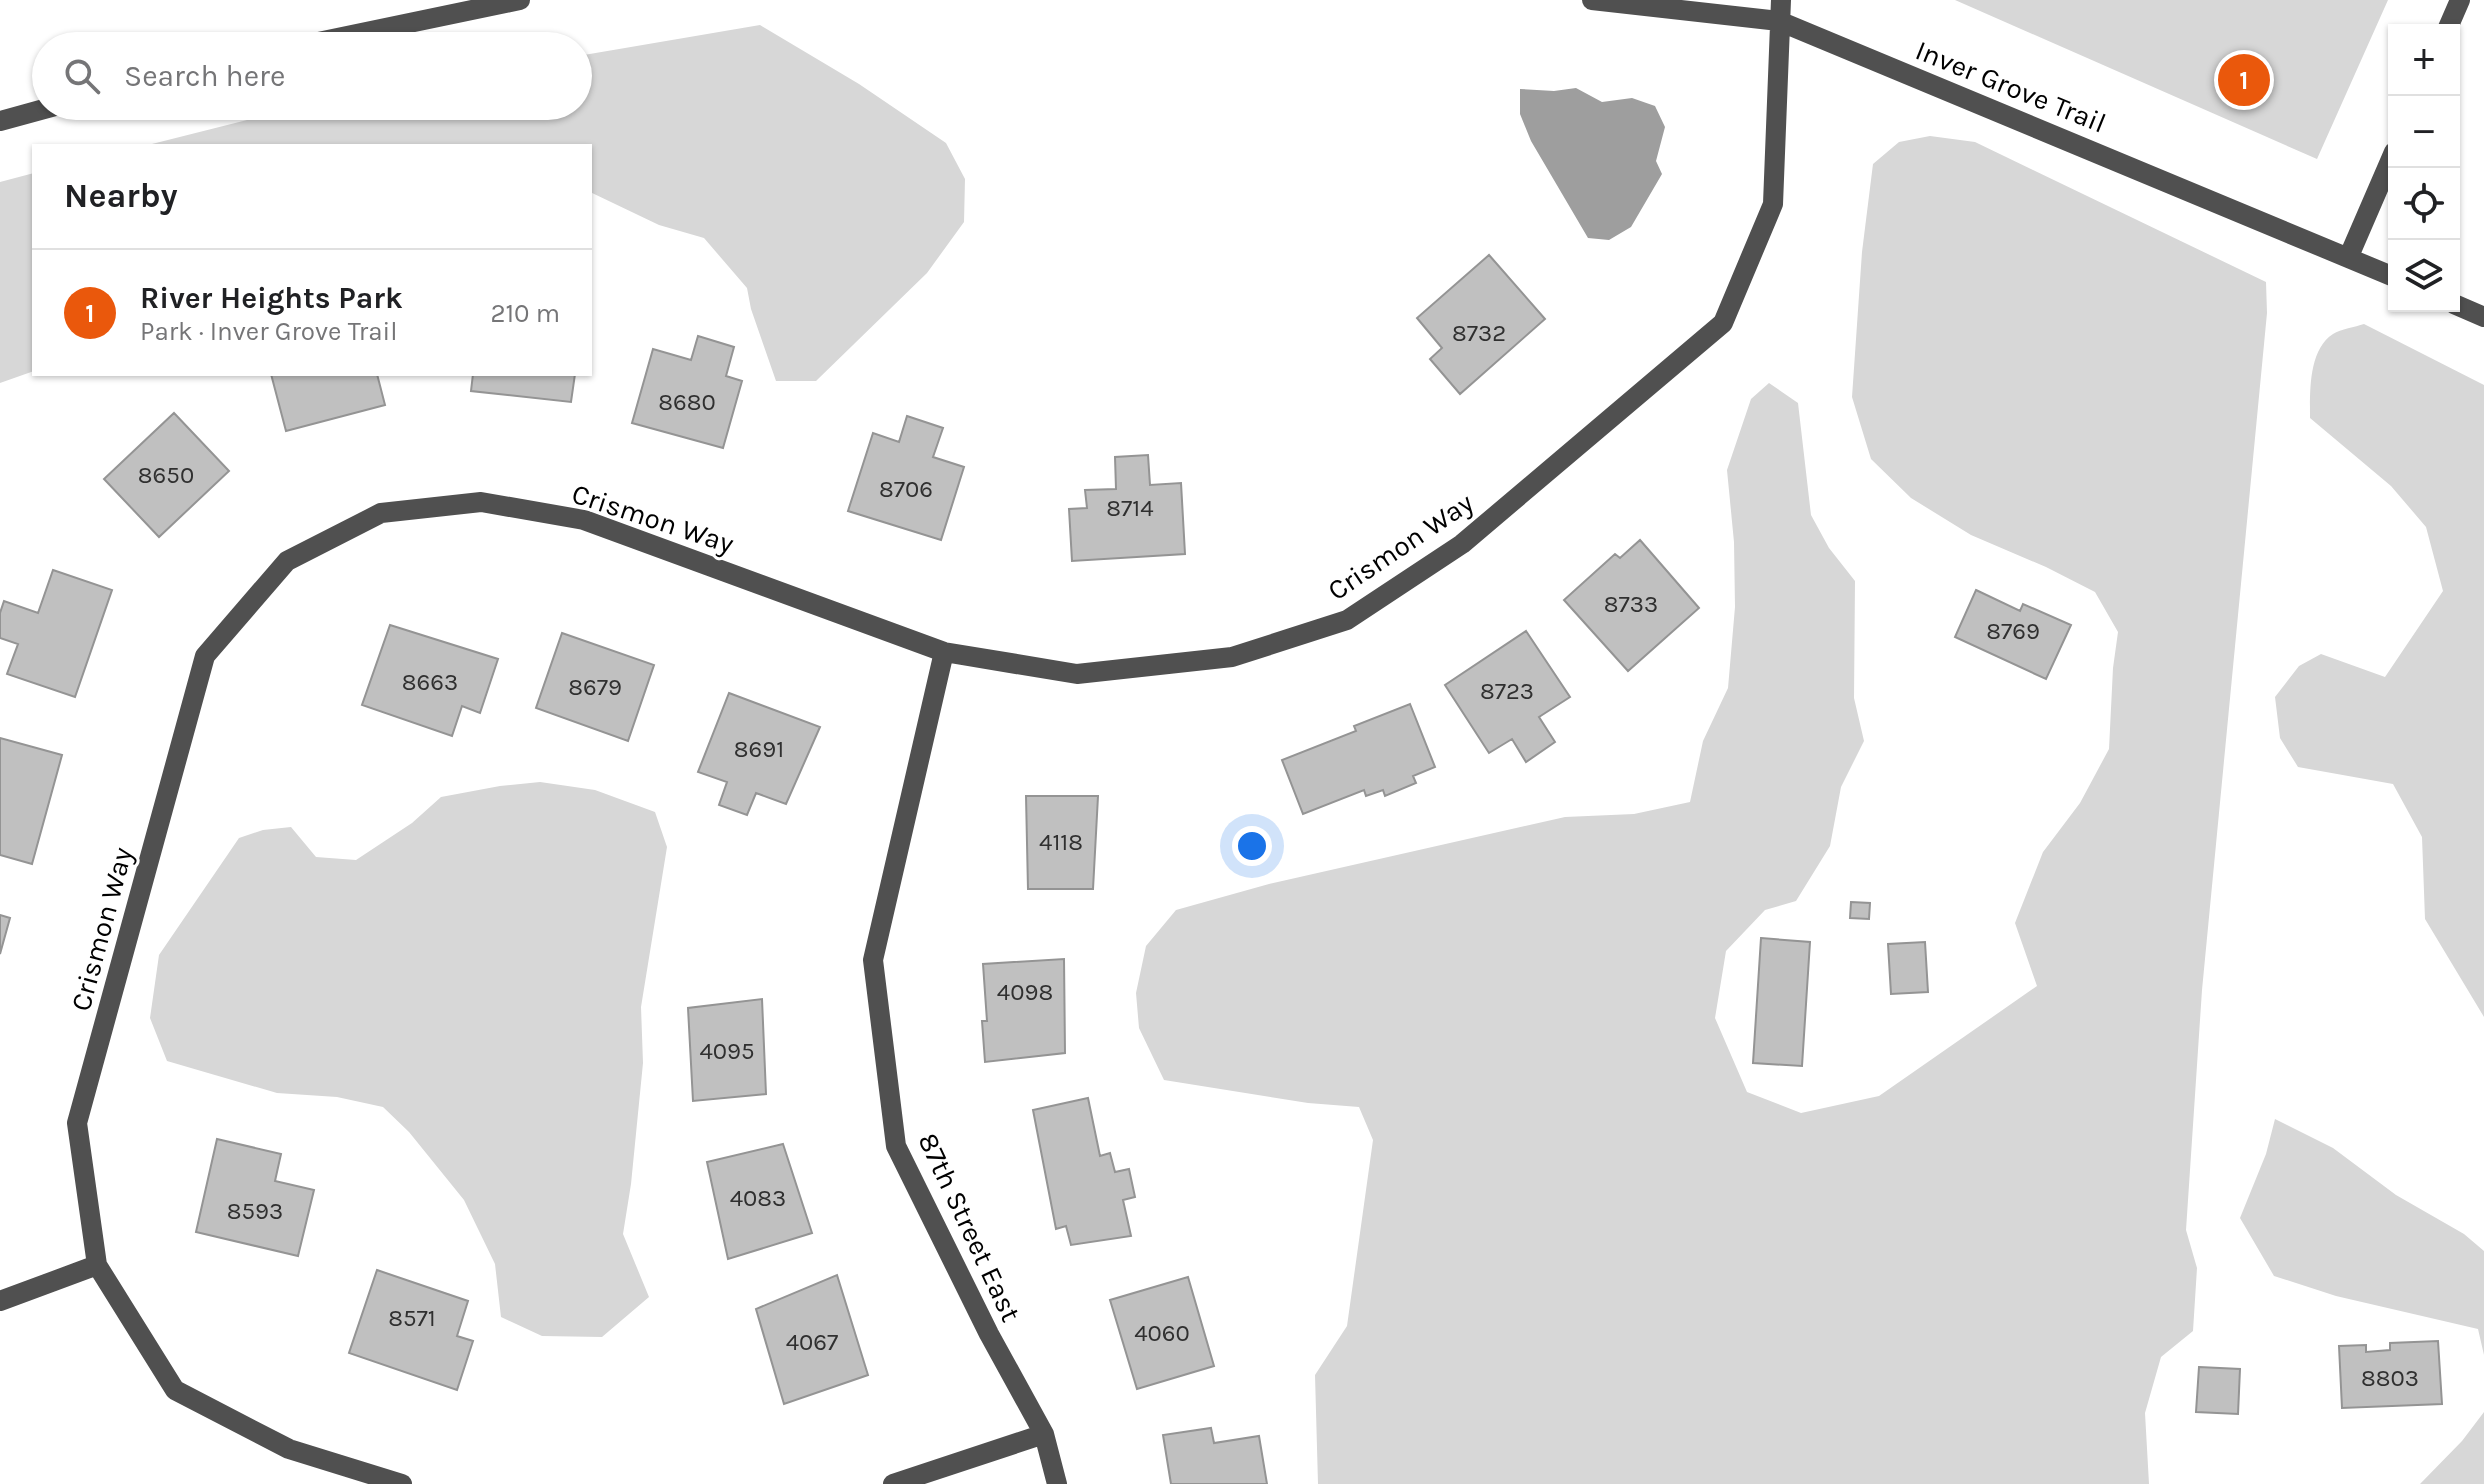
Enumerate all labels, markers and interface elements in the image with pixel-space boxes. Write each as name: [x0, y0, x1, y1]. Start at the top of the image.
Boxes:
map controls: [2388, 24, 2460, 312]
button: +: [2388, 24, 2460, 96]
search box: [32, 32, 592, 120]
street label: Inver Grove Trail: [1911, 33, 2111, 140]
pin: 1: [2218, 50, 2270, 110]
icon: search: [60, 54, 104, 98]
text: Search here: [124, 58, 285, 94]
button: −: [2388, 96, 2460, 168]
button: locate: [2388, 168, 2460, 240]
text: Nearby: [64, 176, 178, 216]
button: layers: [2388, 240, 2460, 312]
text: River Heights Park: [140, 280, 403, 316]
text: 1: [85, 298, 95, 329]
text: 210 m: [490, 298, 560, 329]
text: Park · Inver Grove Trail: [140, 316, 398, 347]
house number: 8732: [1452, 319, 1506, 347]
house number: 8680: [658, 388, 716, 416]
house number: 8650: [138, 461, 194, 489]
house number: 8706: [879, 475, 933, 503]
street label: Crismon Way: [568, 477, 738, 560]
street label: Crismon Way: [1321, 486, 1479, 607]
house number: 8714: [1106, 494, 1154, 522]
house number: 8733: [1604, 590, 1658, 618]
house number: 8769: [1986, 617, 2040, 645]
house number: 8663: [402, 668, 458, 696]
house number: 8679: [568, 673, 622, 701]
house number: 8723: [1480, 677, 1534, 705]
house number: 8691: [734, 735, 784, 763]
your location: [1232, 826, 1272, 866]
house number: 4118: [1039, 828, 1083, 856]
street label: Crismon Way: [64, 844, 139, 1015]
house number: 4098: [997, 978, 1053, 1006]
house number: 4095: [699, 1037, 755, 1065]
street label: 87th Street East: [911, 1128, 1028, 1327]
house number: 4083: [730, 1184, 786, 1212]
house number: 8593: [227, 1197, 283, 1225]
house number: 8571: [388, 1304, 436, 1332]
house number: 4060: [1134, 1319, 1190, 1347]
house number: 4067: [786, 1328, 838, 1356]
house number: 8803: [2361, 1364, 2419, 1392]

